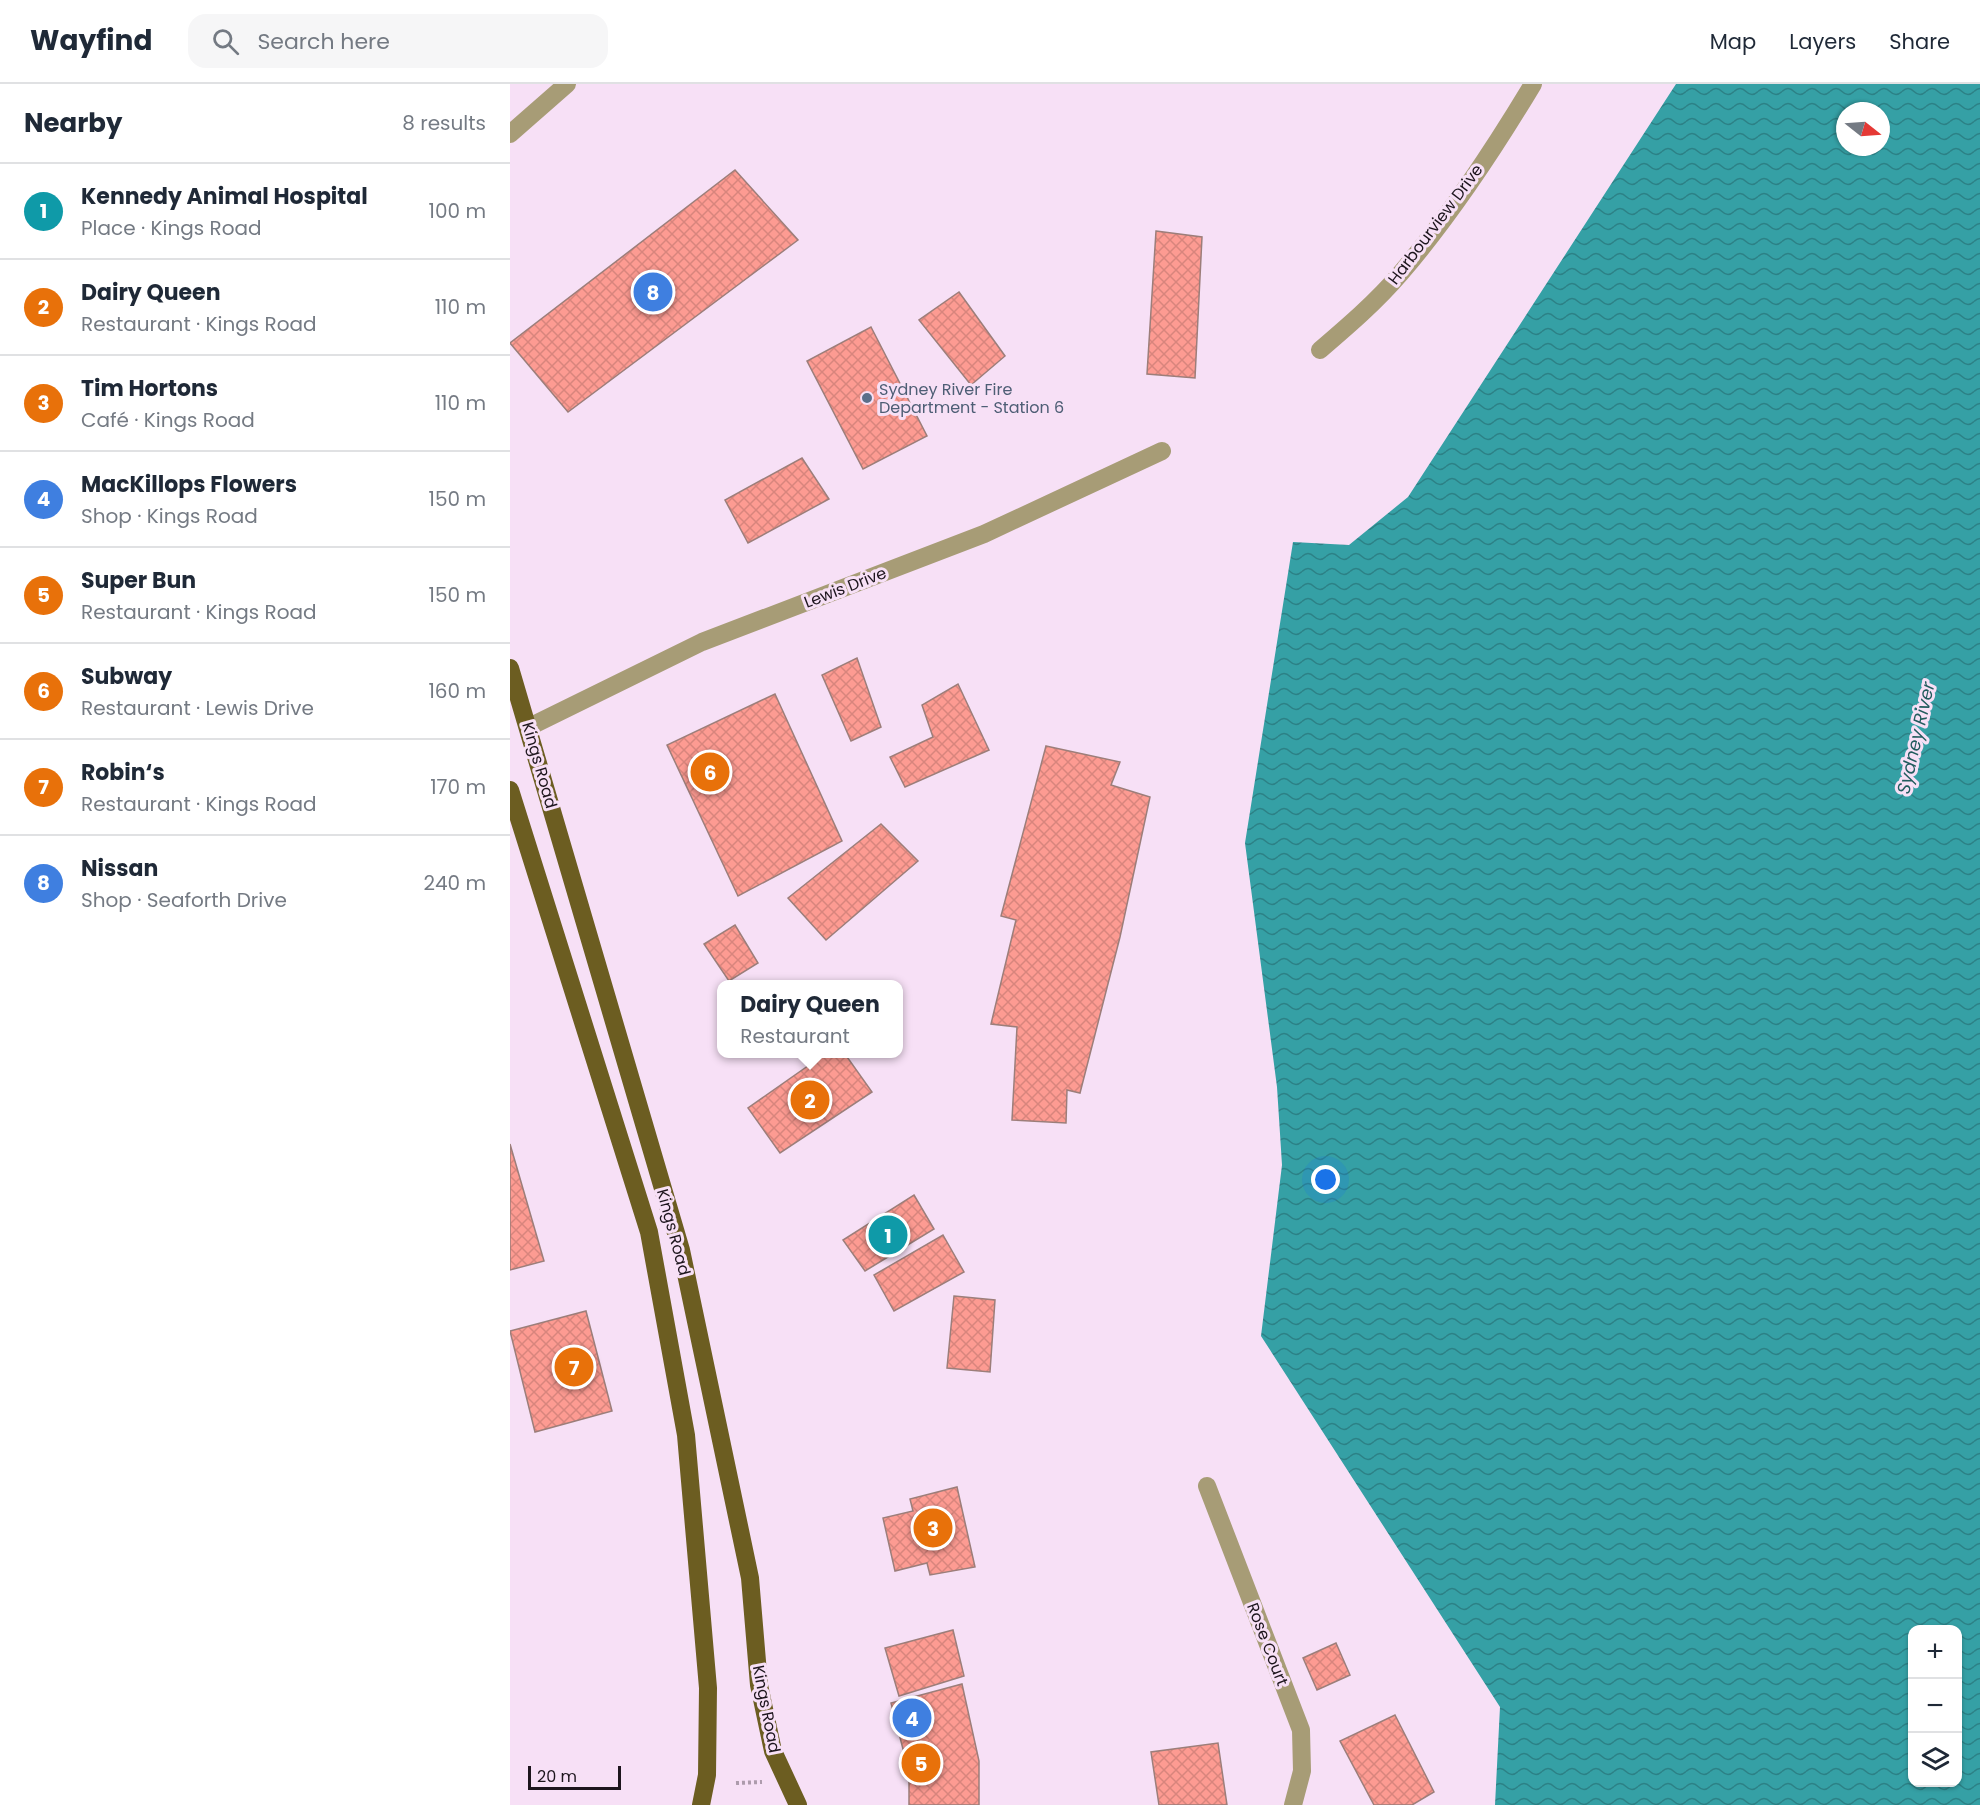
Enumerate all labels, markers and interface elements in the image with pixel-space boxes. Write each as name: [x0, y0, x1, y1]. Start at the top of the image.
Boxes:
search box: [188, 14, 608, 68]
text: Wayfind: [30, 21, 152, 60]
icon: search: [209, 25, 242, 58]
text: Search here: [257, 26, 390, 57]
text: Map: [1710, 27, 1756, 56]
text: Layers: [1789, 27, 1856, 56]
text: Share: [1889, 27, 1950, 56]
north arrow: [1836, 102, 1890, 156]
text: Nearby: [24, 105, 122, 141]
text: 8 results: [402, 109, 486, 137]
street label: Harbourview Drive: [1382, 159, 1488, 289]
text: Kennedy Animal Hospital: [81, 181, 368, 212]
text: 1: [40, 197, 47, 225]
text: 100 m: [429, 197, 486, 225]
text: Place · Kings Road: [81, 214, 261, 242]
pin: 8: [634, 270, 672, 314]
text: Dairy Queen: [81, 277, 221, 308]
text: 2: [38, 293, 49, 321]
text: 110 m: [435, 293, 486, 321]
text: Restaurant · Kings Road: [81, 310, 317, 338]
text: Tim Hortons: [81, 373, 218, 404]
place label: Sydney River Fire Department - Station 6: [879, 378, 1064, 419]
text: 3: [37, 389, 50, 417]
text: 110 m: [435, 389, 486, 417]
marker: Sydney River Fire Department - Station 6: [860, 391, 874, 405]
text: Café · Kings Road: [81, 406, 255, 434]
text: MacKillops Flowers: [81, 469, 297, 500]
text: 4: [37, 485, 50, 513]
text: 150 m: [429, 485, 486, 513]
text: Shop · Kings Road: [81, 502, 258, 530]
street label: Lewis Drive: [801, 561, 890, 614]
text: Super Bun: [81, 565, 196, 596]
text: 5: [37, 581, 50, 609]
text: 150 m: [429, 581, 486, 609]
text: Restaurant · Kings Road: [81, 598, 317, 626]
text: Subway: [81, 661, 172, 692]
text: 6: [37, 677, 50, 705]
text: 160 m: [428, 677, 486, 705]
water label: Sydney River: [1890, 678, 1941, 796]
text: Restaurant · Lewis Drive: [81, 694, 314, 722]
street label: Kings Road: [516, 719, 563, 811]
pin: 6: [690, 750, 730, 794]
text: Robin‘s: [81, 757, 165, 788]
text: 7: [38, 773, 49, 801]
text: 170 m: [430, 773, 486, 801]
text: Restaurant · Kings Road: [81, 790, 317, 818]
text: Nissan: [81, 853, 158, 884]
text: 8: [37, 869, 50, 897]
text: 240 m: [423, 869, 486, 897]
text: Shop · Seaforth Drive: [81, 886, 287, 914]
popup: [717, 980, 903, 1058]
text: Dairy Queen: [740, 989, 880, 1020]
text: Restaurant: [740, 1022, 850, 1050]
pin: 2: [790, 1078, 830, 1122]
your location: [1311, 1165, 1340, 1194]
street label: Kings Road: [651, 1186, 696, 1278]
pin: 1: [868, 1212, 908, 1258]
pin: 7: [554, 1344, 594, 1390]
pin: 3: [914, 1506, 952, 1550]
street label: Rose Court: [1241, 1599, 1294, 1689]
map controls: [1908, 1625, 1962, 1787]
button: +: [1908, 1625, 1962, 1679]
street label: Kings Road: [747, 1663, 786, 1755]
button: −: [1908, 1679, 1962, 1733]
pin: 4: [892, 1696, 932, 1740]
button: layers: [1908, 1733, 1962, 1787]
pin: 5: [902, 1740, 940, 1786]
scale bar: [528, 1763, 621, 1790]
text: 20 m: [537, 1765, 577, 1788]

